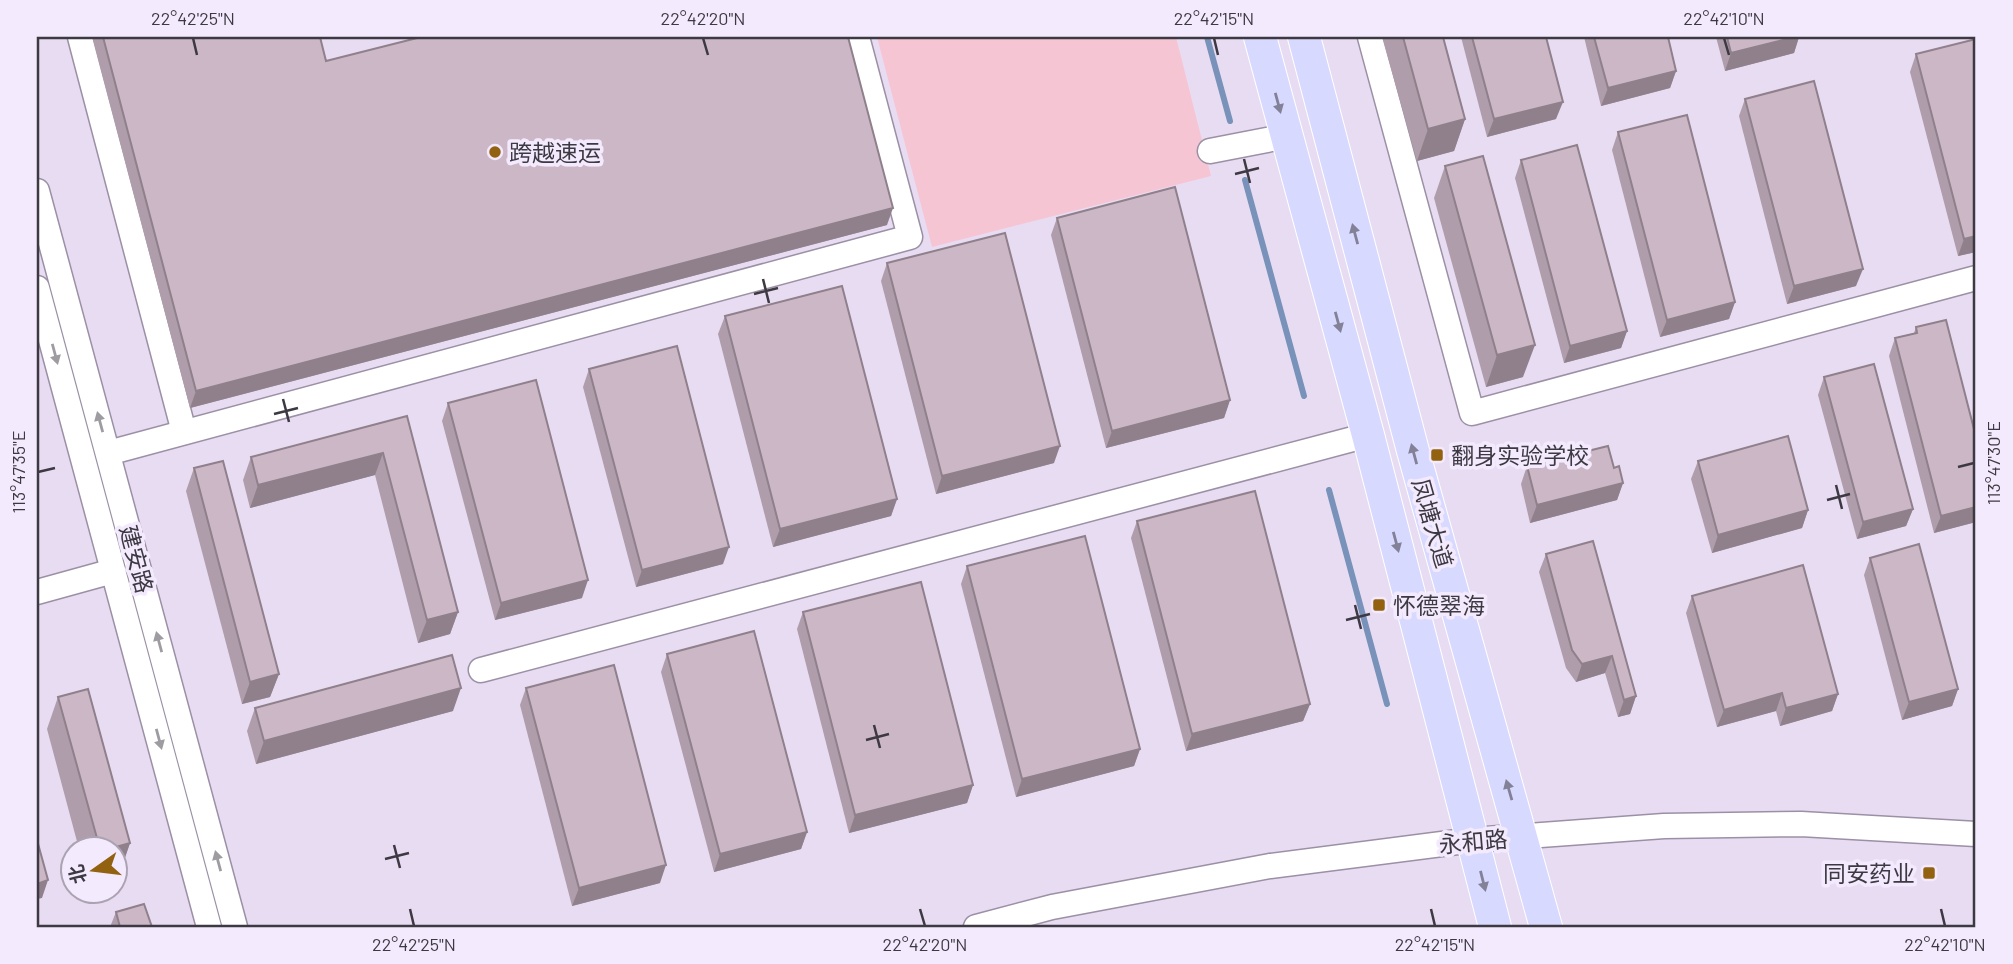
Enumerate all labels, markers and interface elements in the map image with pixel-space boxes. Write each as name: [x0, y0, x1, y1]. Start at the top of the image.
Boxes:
text: 22°42'25"N: [151, 7, 235, 29]
text: 22°42'20"N: [661, 7, 745, 29]
text: 22°42'15"N: [1174, 7, 1254, 29]
text: 22°42'10"N: [1683, 7, 1765, 29]
one-way arrow: [1273, 92, 1284, 114]
place label: 跨越速运: [509, 138, 601, 166]
marker: 跨越速运: [487, 144, 503, 160]
one-way arrow: [1349, 223, 1360, 245]
one-way arrow: [1333, 312, 1343, 333]
one-way arrow: [50, 343, 61, 365]
one-way arrow: [94, 411, 105, 433]
text: 113°47'30"E: [1982, 421, 2004, 505]
text: 113°47'35"E: [7, 430, 29, 514]
place label: 翻身实验学校: [1451, 441, 1589, 469]
one-way arrow: [1408, 443, 1418, 464]
marker: 翻身实验学校: [1429, 447, 1445, 463]
street label: 凤塘大道: [1407, 475, 1459, 571]
street label: 建安路: [115, 522, 159, 596]
one-way arrow: [1391, 531, 1402, 553]
place label: 怀德翠海: [1393, 591, 1485, 619]
marker: 怀德翠海: [1371, 597, 1387, 613]
one-way arrow: [153, 630, 164, 652]
one-way arrow: [154, 729, 164, 750]
one-way arrow: [1503, 779, 1514, 801]
street label: 永和路: [1437, 824, 1509, 858]
north arrow: [60, 834, 130, 904]
one-way arrow: [212, 850, 223, 872]
place label: 同安药业: [1823, 859, 1915, 887]
text: 北: [64, 862, 90, 886]
marker: 同安药业: [1921, 865, 1937, 881]
one-way arrow: [1478, 870, 1489, 892]
text: 22°42'25"N: [372, 933, 456, 955]
text: 22°42'20"N: [883, 933, 967, 955]
text: 22°42'15"N: [1395, 933, 1475, 955]
text: 22°42'10"N: [1904, 933, 1986, 955]

